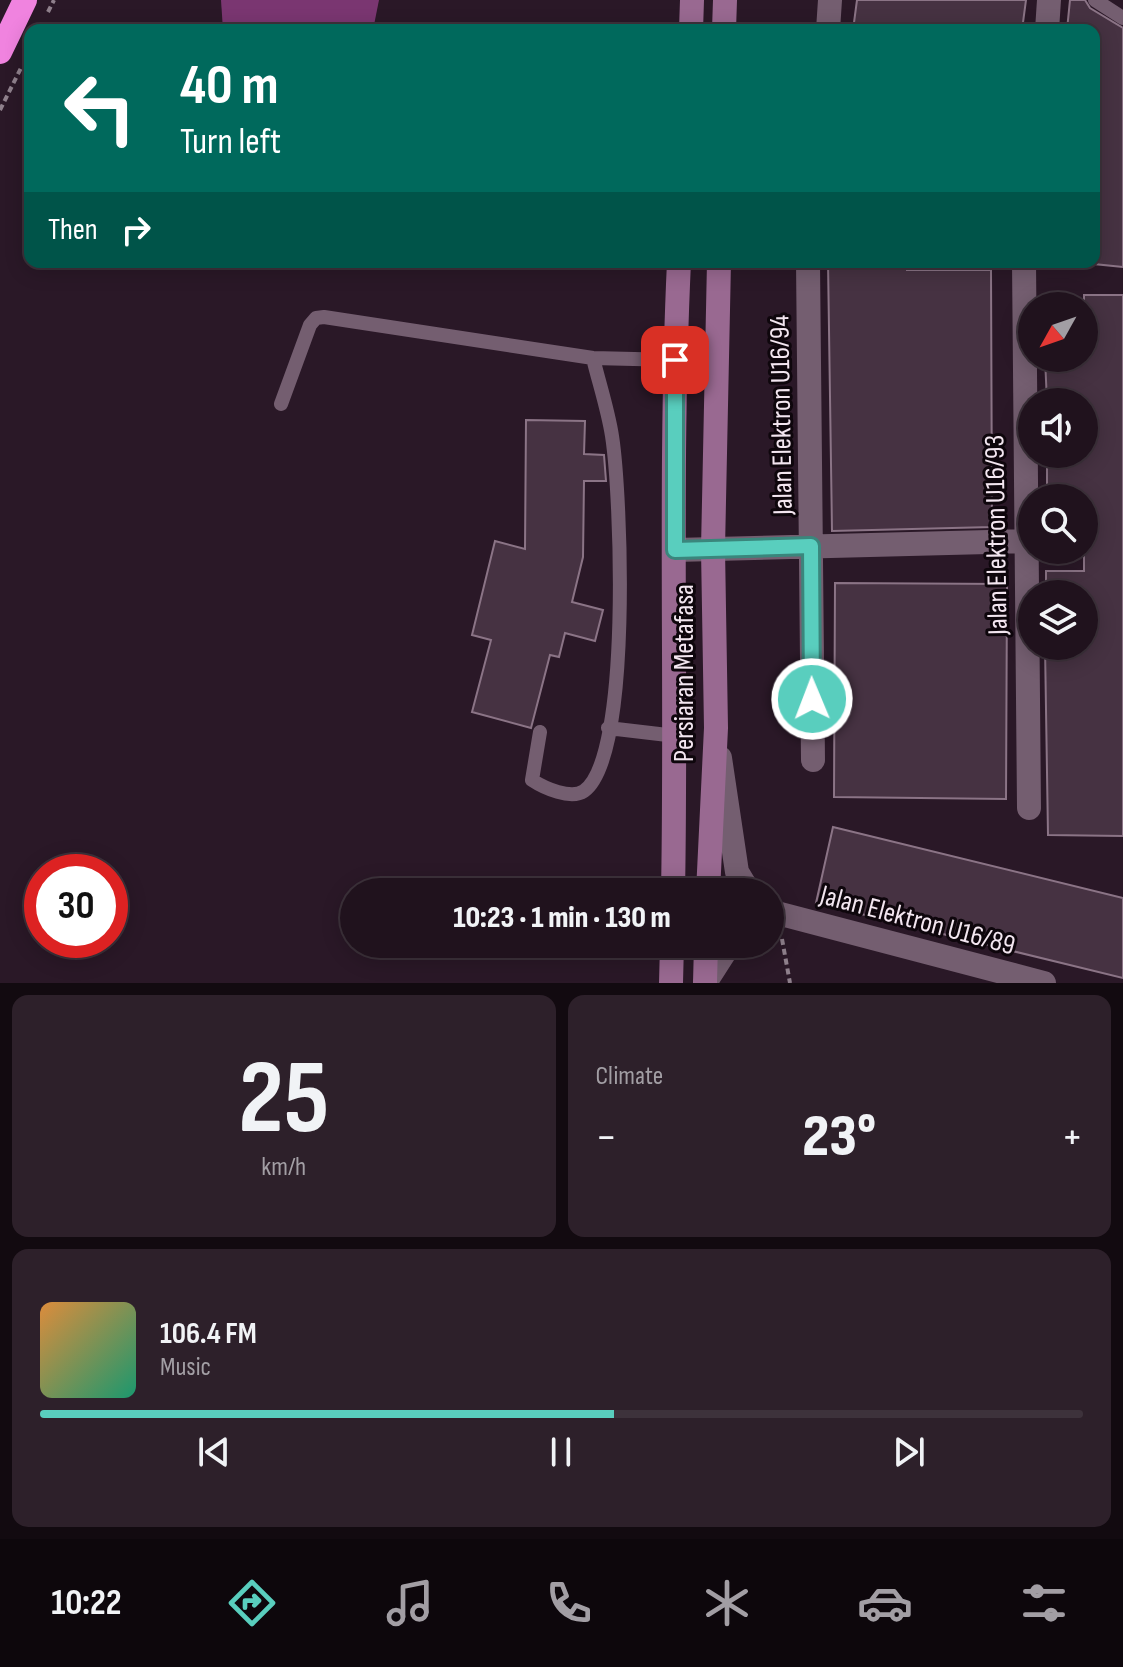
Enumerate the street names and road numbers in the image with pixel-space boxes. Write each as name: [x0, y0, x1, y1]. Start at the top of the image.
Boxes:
street label: Jalan Elektron U16/94: [763, 314, 800, 516]
street label: Jalan Elektron U16/93: [978, 435, 1015, 636]
street label: Persiaran Metafasa: [668, 584, 701, 762]
street label: Jalan Elektron U16/89: [815, 878, 1019, 962]

